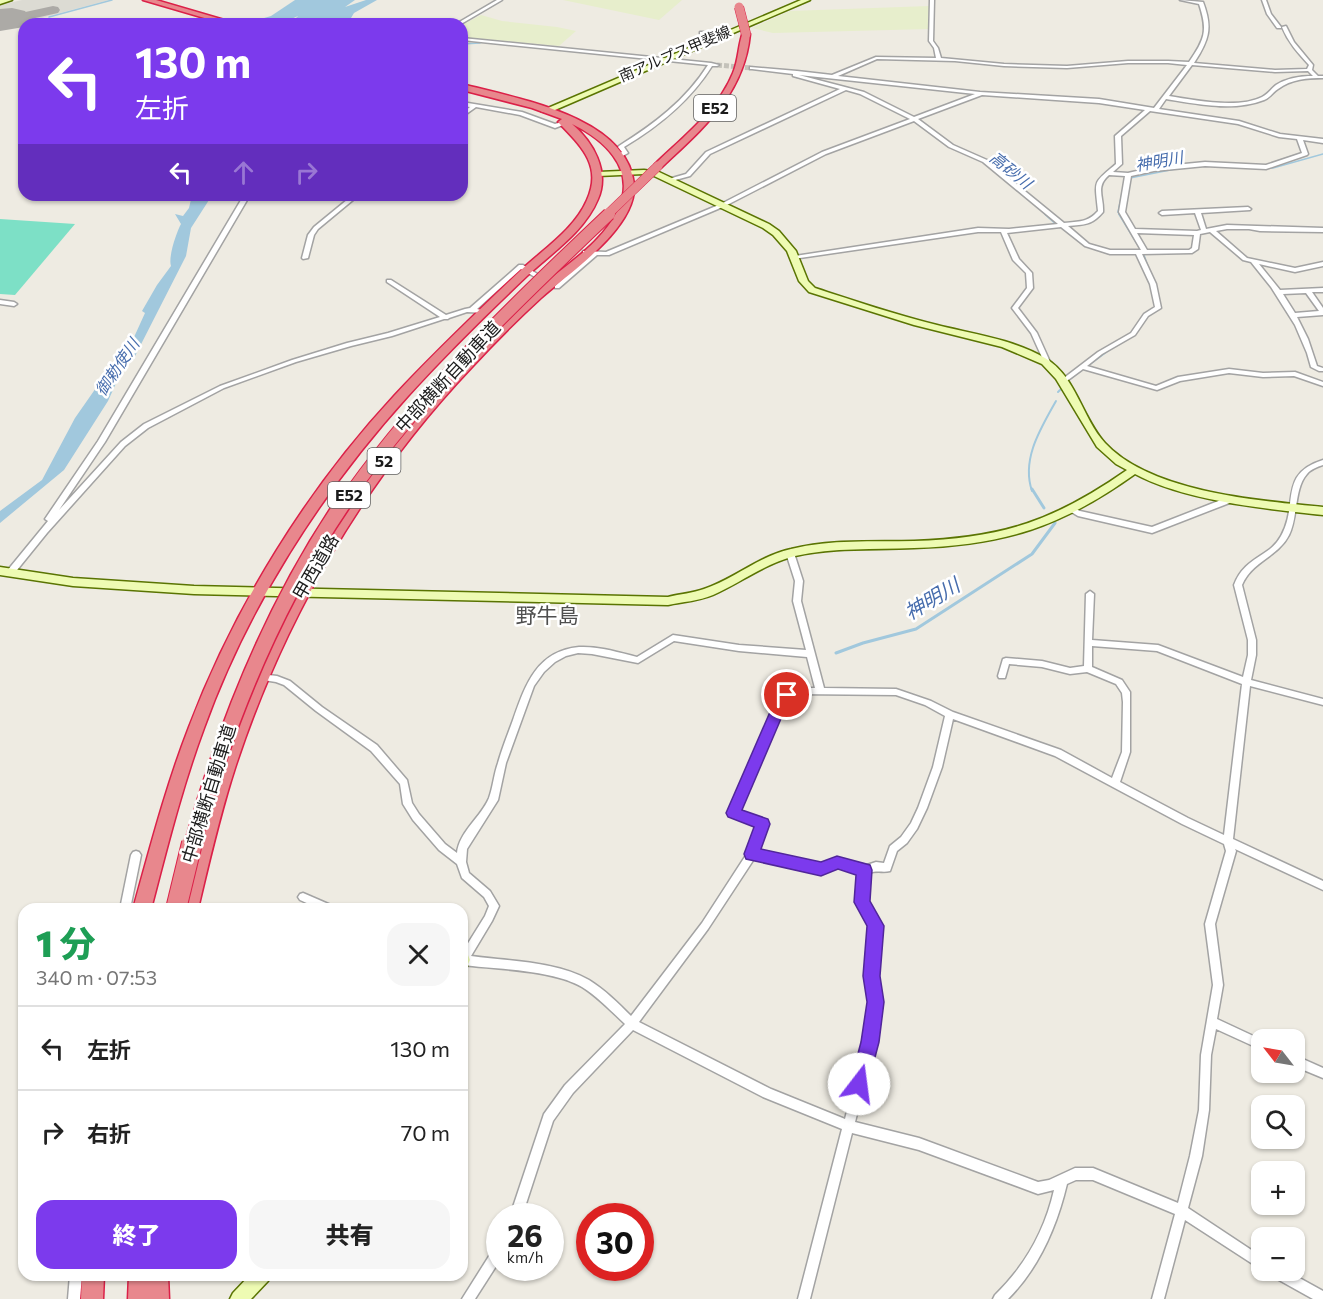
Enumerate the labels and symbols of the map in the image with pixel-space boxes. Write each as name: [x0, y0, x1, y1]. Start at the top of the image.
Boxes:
street label: 南アルプス甲斐線: [616, 21, 733, 85]
road number: E52: [694, 95, 736, 121]
water label: 高砂川: [987, 147, 1037, 193]
water label: 神明川: [1134, 147, 1186, 174]
street label: 中部横断自動車道: [390, 316, 504, 436]
water label: 御勅使川: [91, 333, 143, 399]
road number: 52: [368, 448, 400, 474]
road number: E52: [328, 482, 370, 508]
street label: 甲西道路: [288, 530, 343, 603]
water label: 神明川: [900, 571, 965, 624]
district label: 野牛島: [516, 602, 579, 627]
pin: [761, 669, 812, 720]
street label: 中部横断自動車道: [176, 722, 240, 866]
north arrow: [1251, 1029, 1305, 1083]
position arrow: [827, 1052, 891, 1116]
speed limit sign: 30: [576, 1203, 654, 1281]

